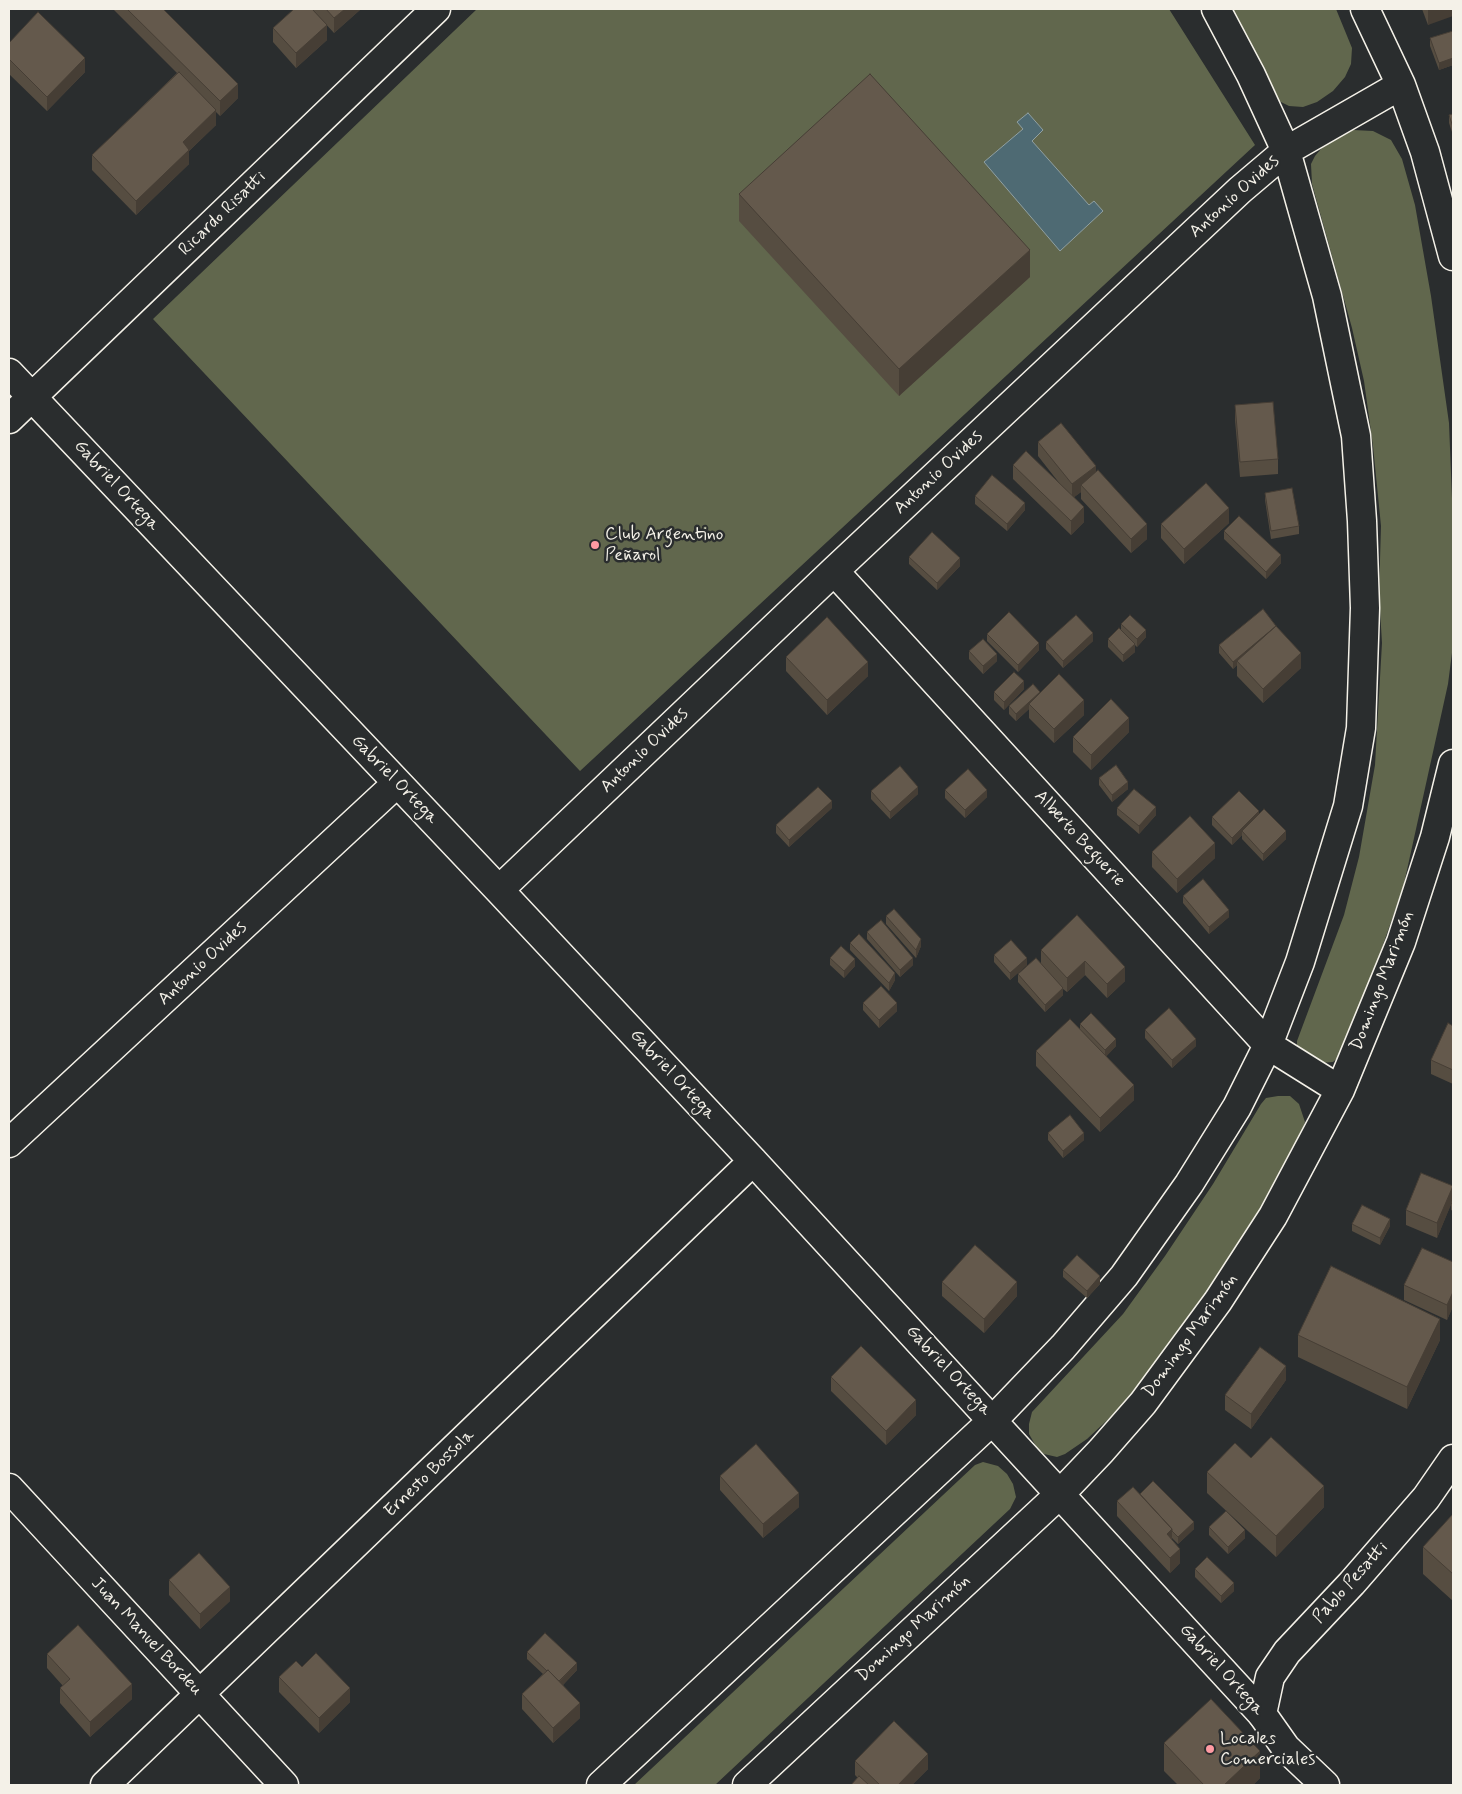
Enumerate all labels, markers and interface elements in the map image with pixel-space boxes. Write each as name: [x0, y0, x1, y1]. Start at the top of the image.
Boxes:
street label: Antonio Ovides: [1185, 151, 1285, 243]
street label: Ricardo Risatti: [175, 167, 271, 261]
street label: Antonio Ovides: [890, 426, 988, 520]
street label: Gabriel Ortega: [69, 436, 163, 536]
place label: Club Argentino Peñarol: [605, 524, 723, 566]
marker: Club Argentino Peñarol: [589, 539, 601, 551]
street label: Antonio Ovides: [597, 704, 693, 798]
street label: Gabriel Ortega: [346, 731, 442, 829]
street label: Alberto Beguerie: [1029, 786, 1129, 892]
street label: Domingo Marimón: [1346, 908, 1420, 1054]
street label: Antonio Ovides: [154, 917, 252, 1011]
street label: Gabriel Ortega: [625, 1025, 719, 1125]
street label: Domingo Marimón: [1139, 1270, 1243, 1402]
street label: Gabriel Ortega: [901, 1321, 995, 1421]
street label: Ernesto Bossola: [380, 1426, 480, 1522]
street label: Pablo Pesatti: [1309, 1538, 1393, 1628]
street label: Domingo Marimón: [852, 1571, 976, 1687]
street label: Juan Manuel Bordeu: [86, 1573, 206, 1701]
street label: Gabriel Ortega: [1174, 1620, 1268, 1720]
place label: Locales Comerciales: [1220, 1728, 1315, 1770]
marker: Locales Comerciales: [1204, 1743, 1216, 1755]

